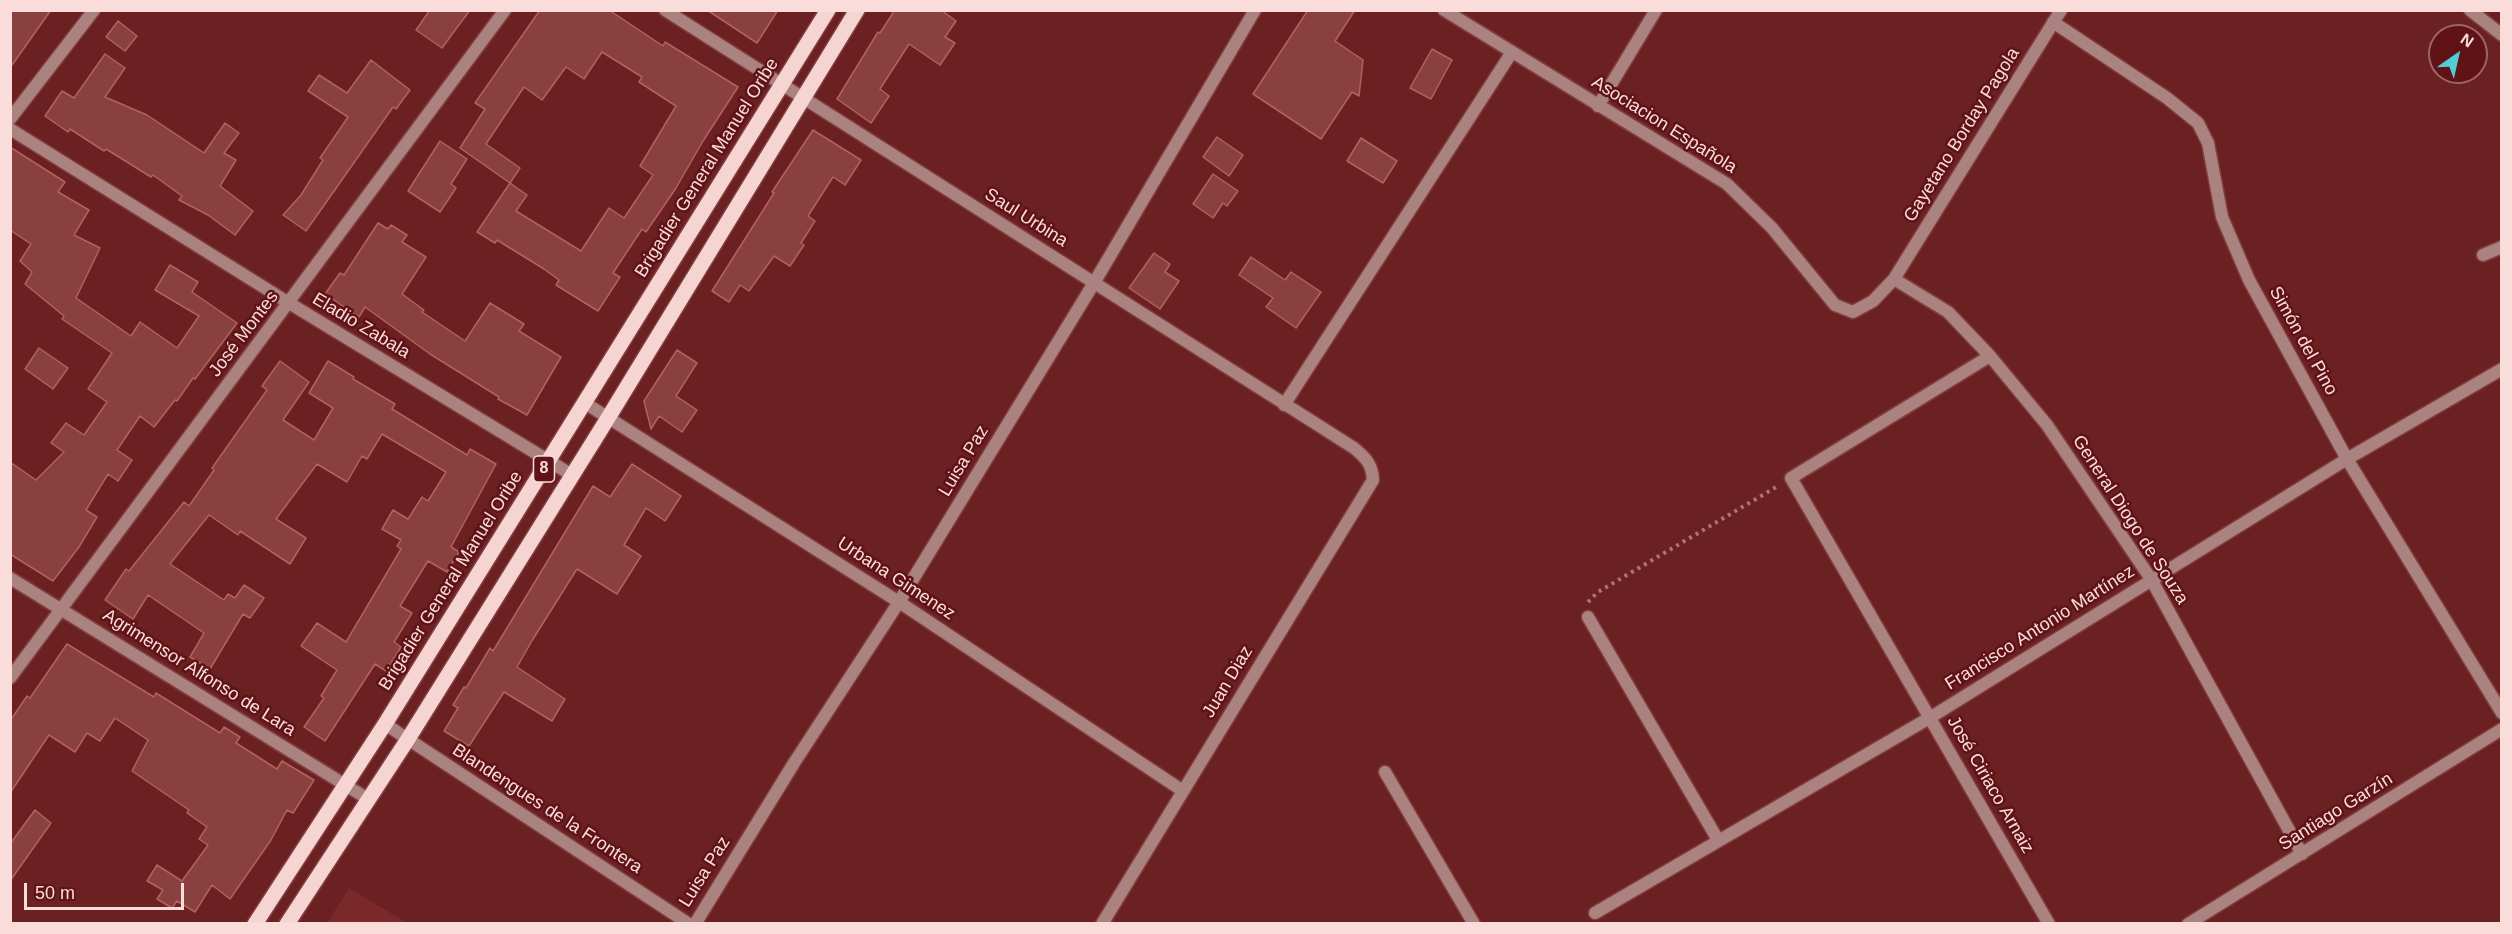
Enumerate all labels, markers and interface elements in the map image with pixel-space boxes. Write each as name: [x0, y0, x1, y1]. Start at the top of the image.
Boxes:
north arrow: [2428, 24, 2488, 84]
text: N: [2458, 30, 2477, 51]
street label: Gayetano Borday Pagola: [1900, 44, 2024, 226]
street label: Brigadier General Manuel Oribe: [631, 55, 783, 281]
street label: Asociacion Española: [1587, 72, 1741, 178]
street label: Saul Urbina: [980, 184, 1072, 252]
street label: Simón del Pino: [2264, 283, 2342, 399]
street label: José Montes: [205, 287, 283, 381]
street label: Eladio Zabala: [308, 288, 414, 364]
street label: Luisa Paz: [934, 422, 994, 500]
street label: General Diogo de Souza: [2067, 431, 2193, 609]
road number: 8: [534, 456, 554, 482]
street label: Brigadier General Manuel Oribe: [375, 468, 527, 694]
street label: Urbana Gimenez: [833, 533, 959, 625]
street label: Francisco Antonio Martínez: [1941, 561, 2139, 695]
street label: Agrimensor Alfonso de Lara: [99, 605, 299, 741]
street label: Juan Diaz: [1198, 642, 1258, 722]
street label: José Ciriaco Arnaiz: [1942, 712, 2038, 858]
street label: Blandengues de la Frontera: [448, 739, 646, 879]
street label: Santiago Garzín: [2275, 768, 2397, 856]
street label: Luisa Paz: [675, 833, 735, 911]
scale bar: [27, 871, 188, 909]
text: 50 m: [35, 883, 75, 903]

